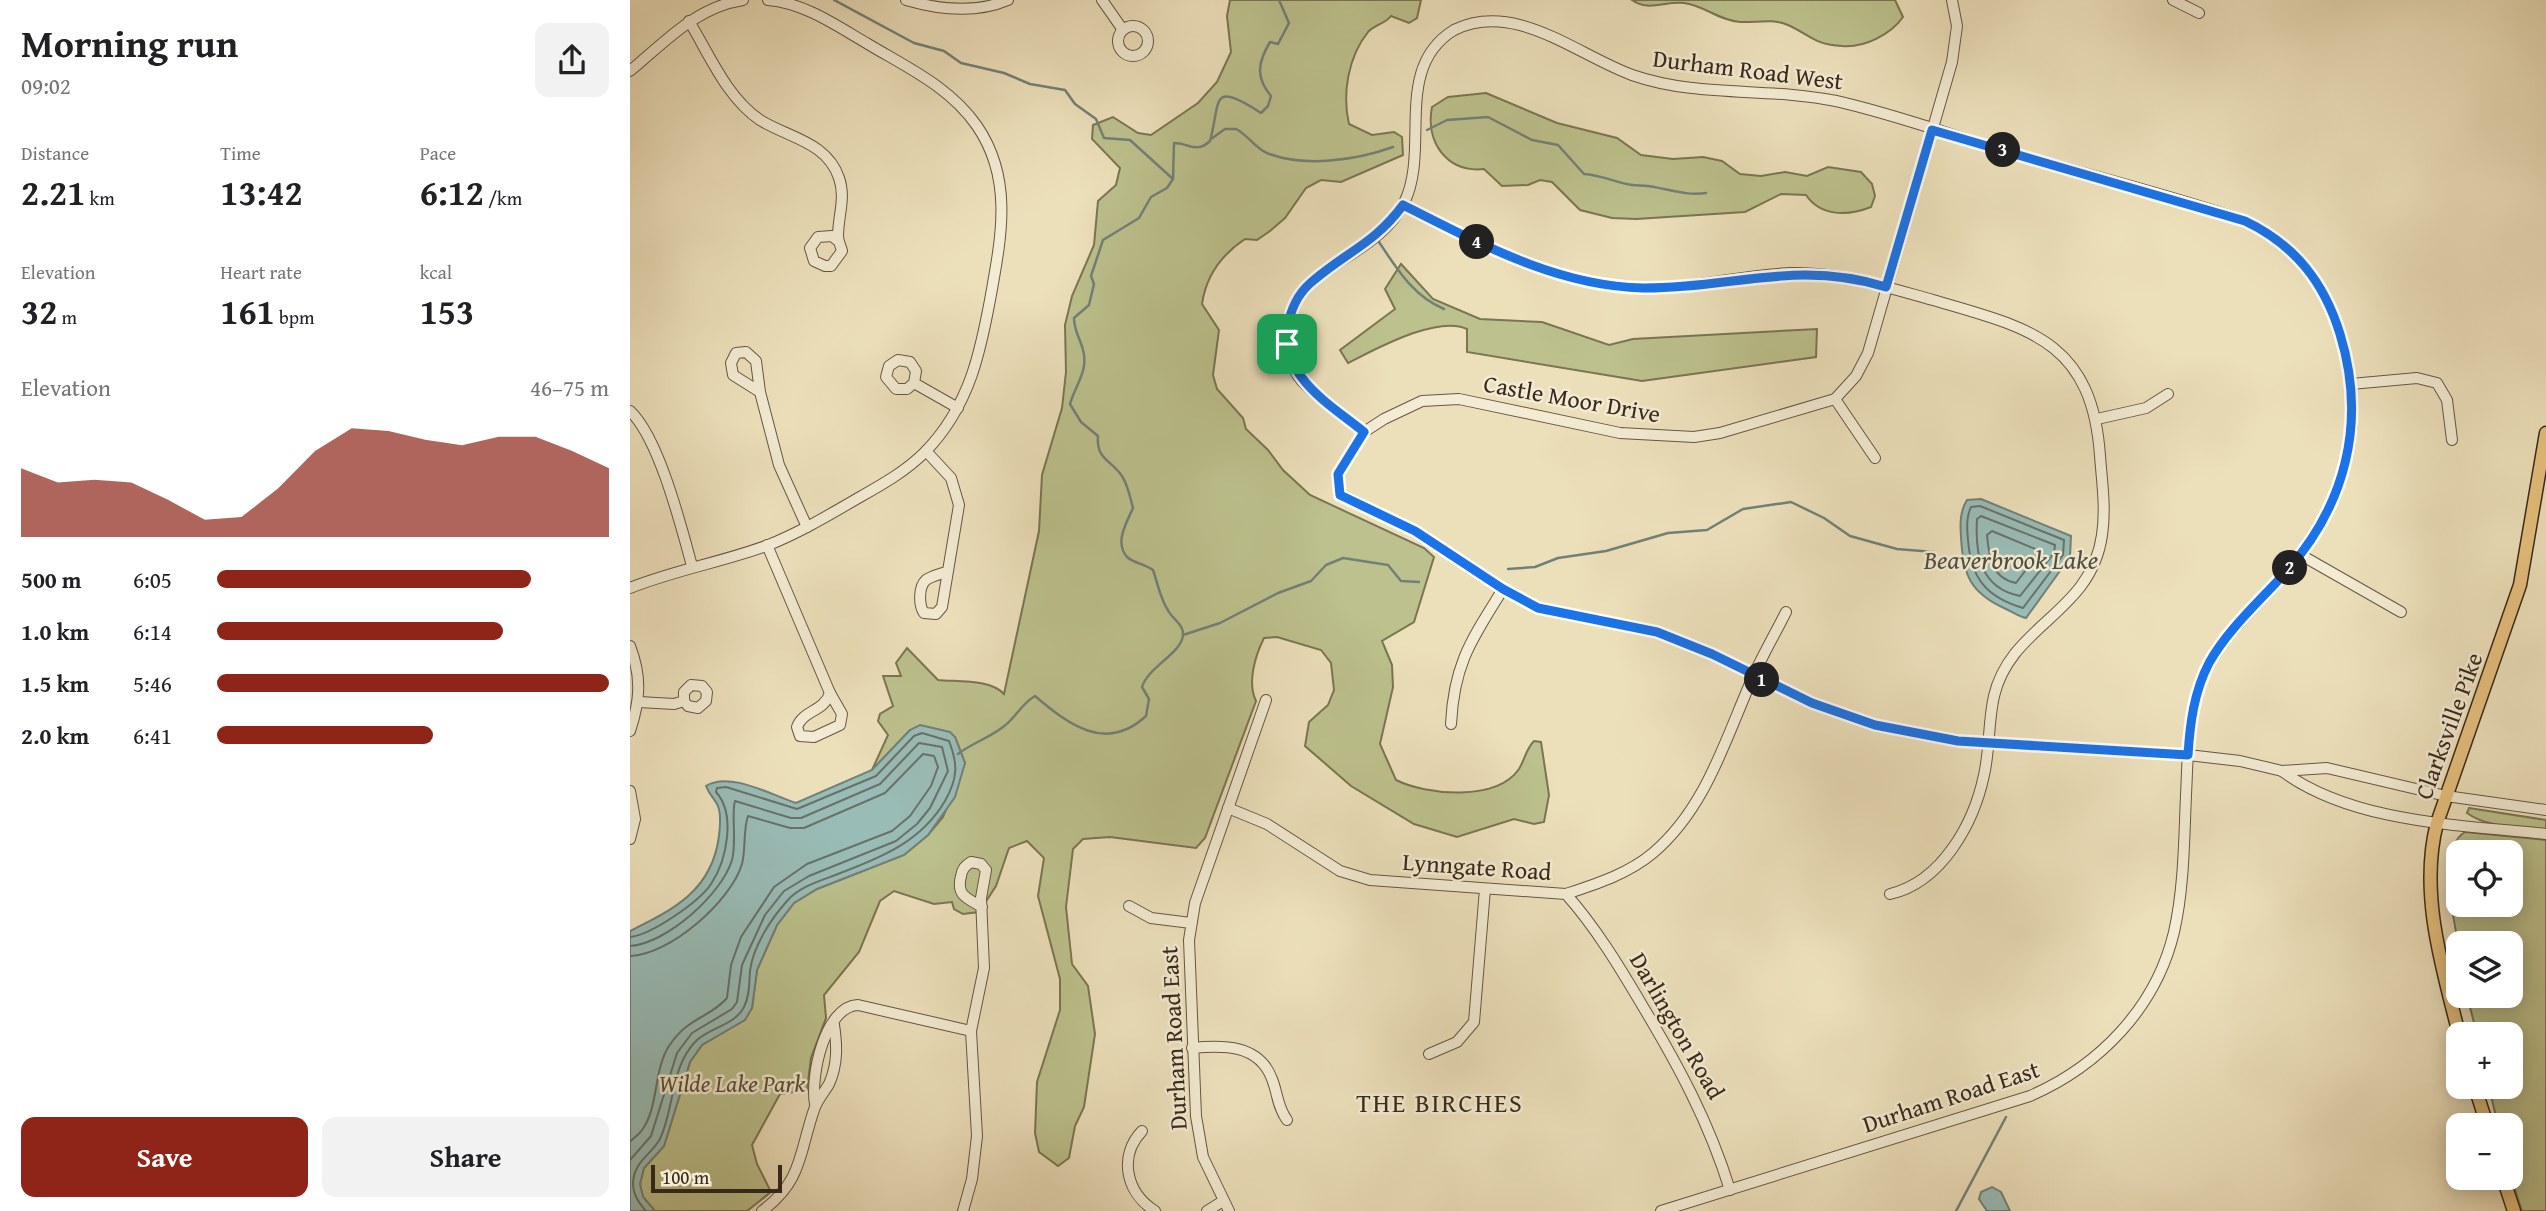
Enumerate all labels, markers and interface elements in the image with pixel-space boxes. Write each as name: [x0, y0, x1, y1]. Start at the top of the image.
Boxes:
text: Morning run: [21, 15, 238, 71]
button: share: [535, 23, 609, 97]
street label: Durham Road West: [1651, 40, 1846, 99]
text: 09:02: [21, 69, 71, 102]
pin: 3: [1986, 132, 2020, 168]
text: 3: [1998, 135, 2007, 163]
text: Distance: [21, 139, 89, 167]
text: Time: [220, 139, 261, 167]
text: Pace: [420, 139, 456, 167]
text: 2.21: [21, 167, 85, 218]
text: 13:42: [220, 167, 303, 218]
text: 6:12: [420, 167, 484, 218]
text: km: [85, 184, 115, 212]
text: /km: [484, 184, 522, 212]
pin: 4: [1460, 224, 1494, 260]
text: 4: [1472, 227, 1481, 255]
text: Elevation: [21, 258, 95, 286]
text: Heart rate: [220, 258, 302, 286]
text: kcal: [420, 258, 452, 286]
text: 32: [21, 286, 57, 337]
text: 161: [220, 286, 275, 337]
text: 153: [420, 286, 474, 337]
text: m: [57, 303, 77, 331]
text: bpm: [275, 303, 315, 331]
pin: [1257, 314, 1317, 374]
icon: arrive: [1268, 325, 1306, 363]
street label: Castle Moor Drive: [1481, 366, 1663, 431]
text: Elevation: [21, 371, 111, 404]
text: 46–75 m: [530, 371, 609, 404]
water label: Beaverbrook Lake: [1923, 540, 2098, 579]
pin: 2: [2272, 550, 2308, 586]
text: 2: [2285, 553, 2294, 581]
text: 500 m: [21, 563, 82, 596]
text: 6:05: [133, 563, 172, 596]
text: 1.0 km: [21, 615, 89, 648]
text: 6:14: [133, 615, 172, 648]
street label: Clarksville Pike: [2406, 647, 2491, 804]
pin: 1: [1744, 662, 1780, 698]
text: 1: [1757, 665, 1766, 693]
text: 1.5 km: [21, 667, 89, 700]
text: 5:46: [133, 667, 172, 700]
text: 2.0 km: [21, 719, 89, 752]
text: 6:41: [133, 719, 172, 752]
map controls: [2446, 840, 2523, 1190]
button: locate: [2446, 840, 2523, 917]
street label: Lynngate Road: [1401, 844, 1553, 889]
button: layers: [2446, 931, 2523, 1008]
street label: Durham Road East: [1151, 945, 1196, 1131]
street label: Darlington Road: [1621, 946, 1734, 1106]
button: +: [2446, 1022, 2523, 1099]
street label: Durham Road East: [1858, 1051, 2044, 1142]
park label: Wilde Lake Park: [659, 1066, 805, 1101]
district label: THE BIRCHES: [1356, 1083, 1524, 1122]
button: −: [2446, 1113, 2523, 1190]
button: Save: [21, 1117, 308, 1197]
button: Share: [322, 1117, 609, 1197]
scale bar: [651, 1162, 782, 1194]
text: 100 m: [662, 1163, 709, 1191]

